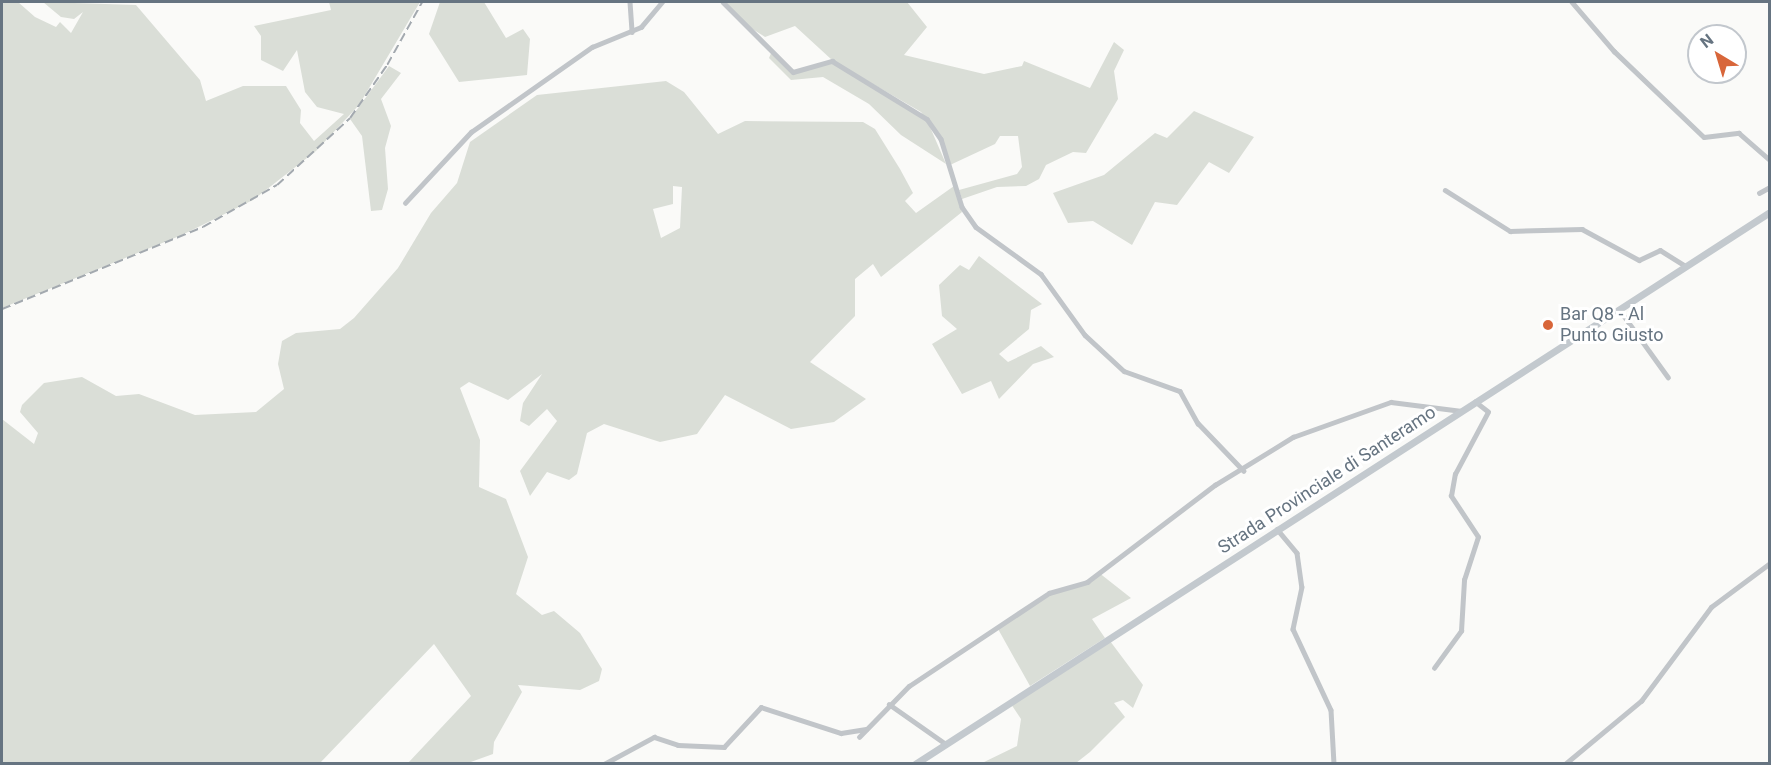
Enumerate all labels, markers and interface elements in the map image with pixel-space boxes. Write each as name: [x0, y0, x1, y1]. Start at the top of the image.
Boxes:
north arrow: [1687, 24, 1747, 84]
text: N: [1697, 30, 1717, 52]
place label: Bar Q8 - Al Punto Giusto: [1560, 304, 1663, 346]
marker: Bar Q8 - Al Punto Giusto: [1541, 318, 1555, 332]
street label: Strada Provinciale di Santeramo: [1214, 401, 1440, 559]

